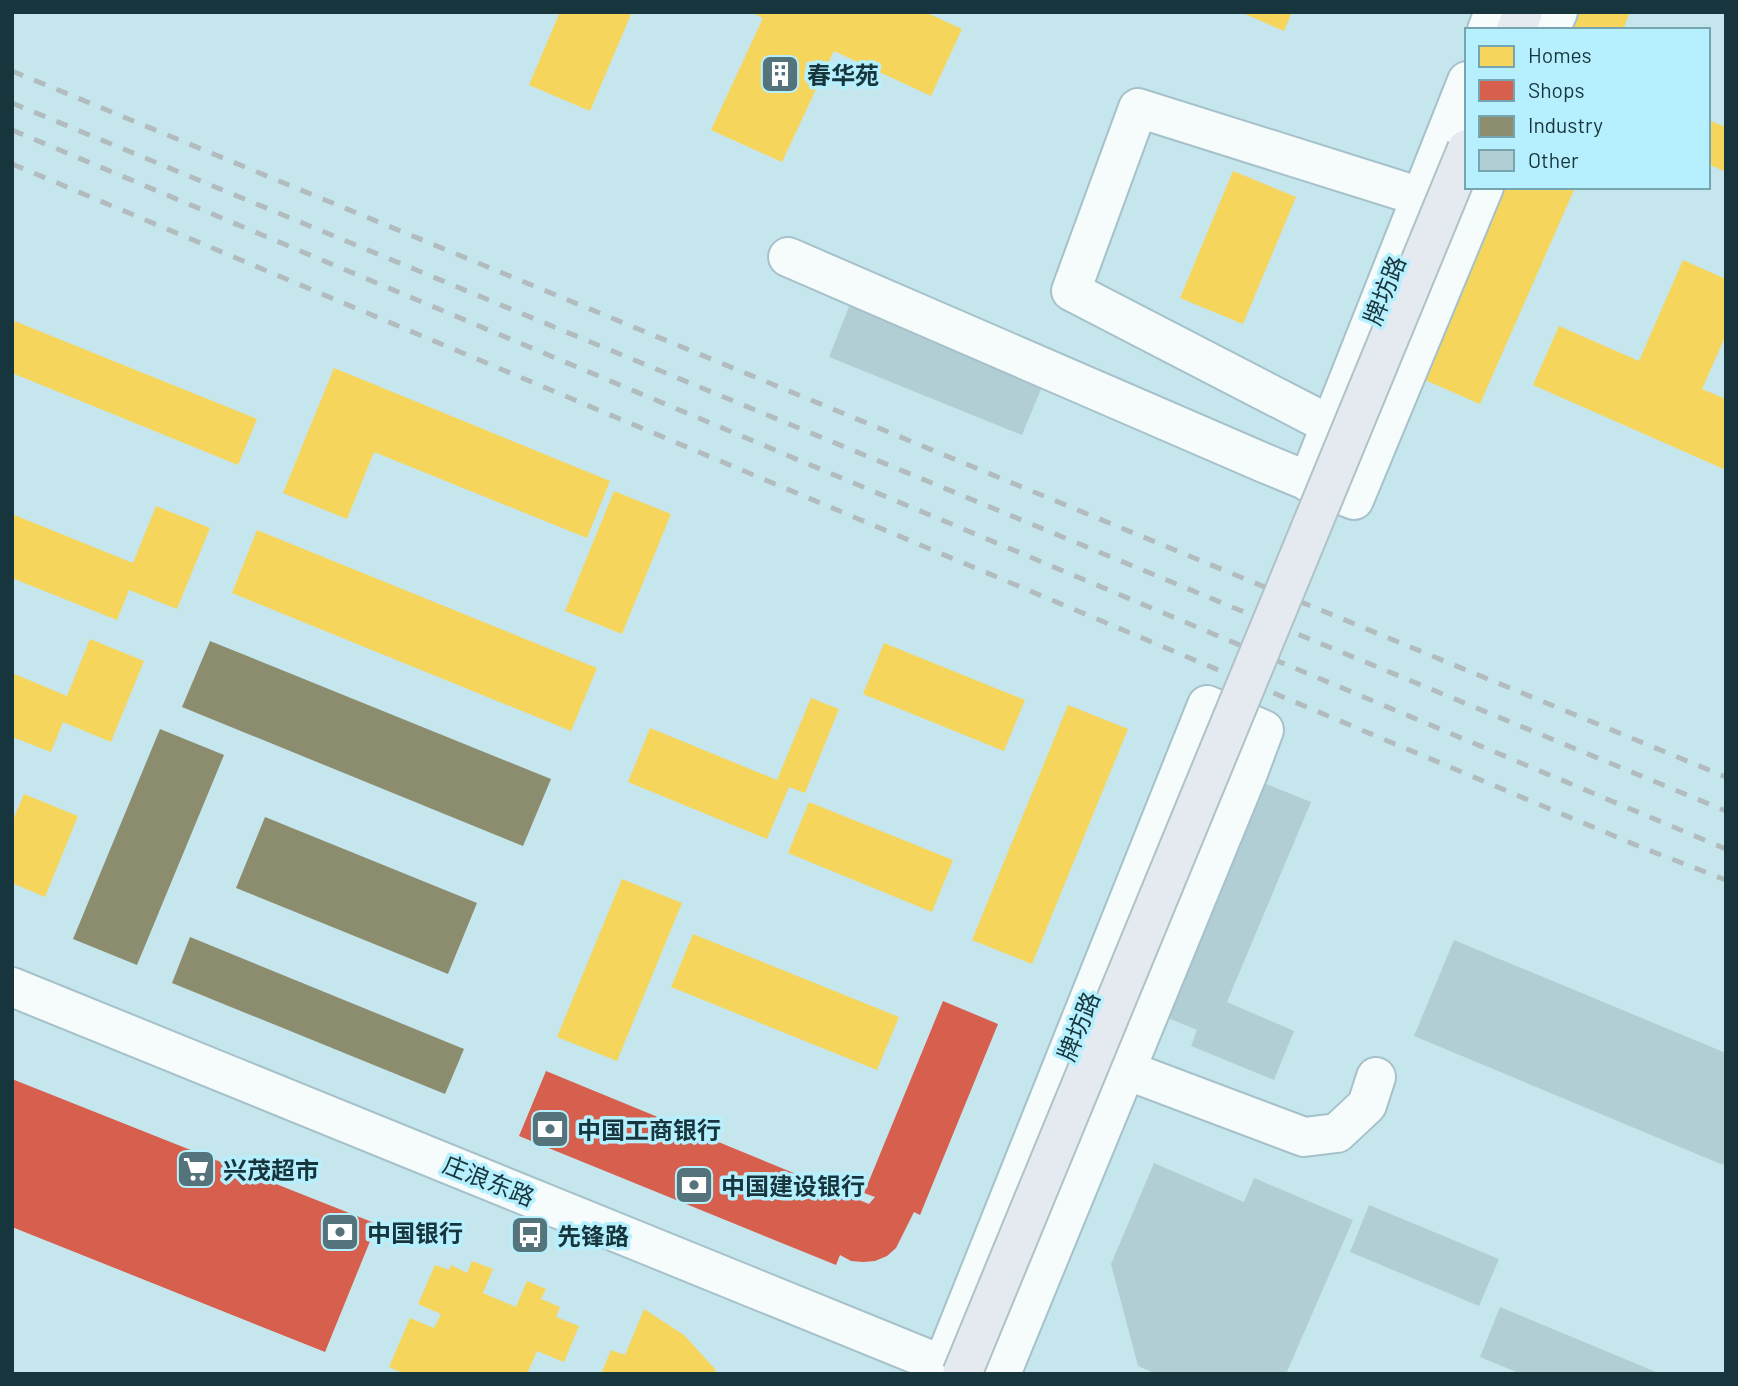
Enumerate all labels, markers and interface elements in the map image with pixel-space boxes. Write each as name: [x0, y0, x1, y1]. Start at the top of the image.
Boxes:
legend: [1465, 28, 1710, 189]
text: Homes: [1528, 42, 1592, 67]
building icon: 春华苑: [759, 53, 801, 95]
place label: 春华苑: [807, 60, 879, 89]
text: Shops: [1528, 77, 1585, 102]
text: Industry: [1528, 112, 1603, 137]
text: Other: [1528, 147, 1579, 172]
street label: 牌坊路: [1357, 251, 1411, 329]
street label: 牌坊路: [1051, 987, 1105, 1065]
bank icon: 中国工商银行: [529, 1108, 571, 1150]
place label: 中国工商银行: [577, 1115, 721, 1144]
supermarket icon: 兴茂超市: [175, 1148, 217, 1190]
street label: 庄浪东路: [439, 1149, 539, 1211]
place label: 兴茂超市: [223, 1155, 319, 1184]
bank icon: 中国建设银行: [673, 1164, 715, 1206]
place label: 中国建设银行: [721, 1171, 865, 1200]
bank icon: 中国银行: [319, 1211, 361, 1253]
bus stop icon: 先锋路: [509, 1214, 551, 1256]
place label: 中国银行: [367, 1218, 463, 1247]
place label: 先锋路: [557, 1221, 629, 1250]

